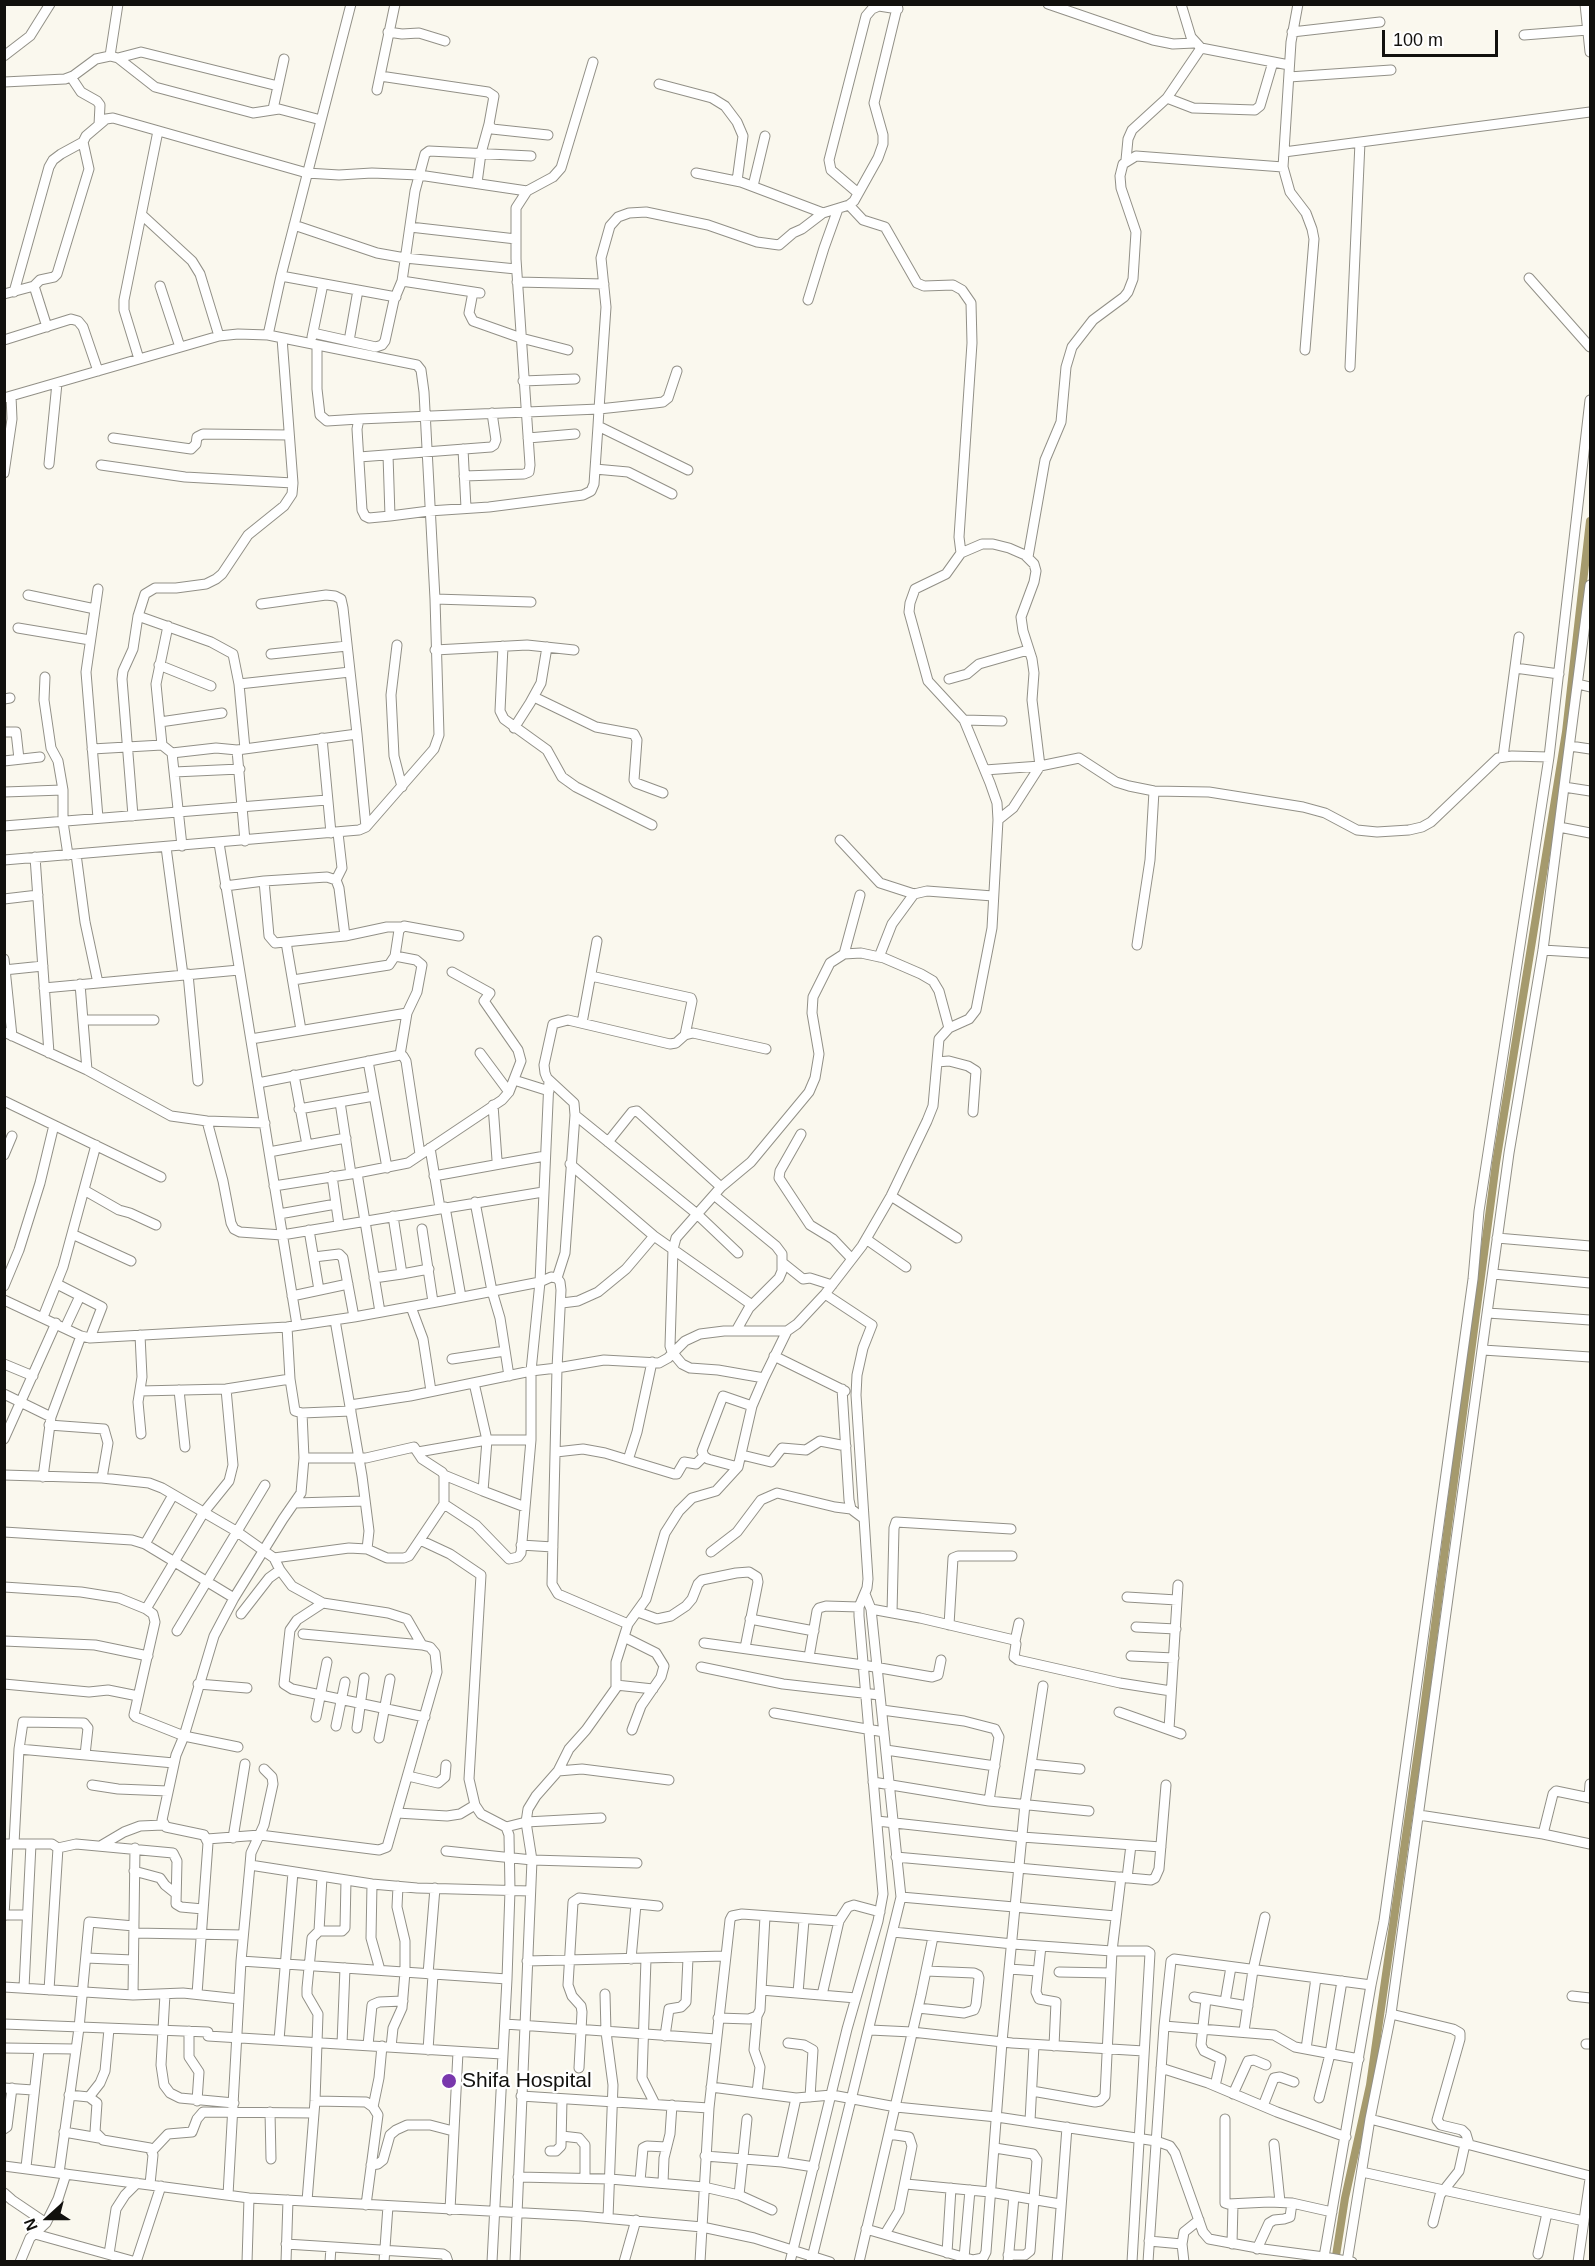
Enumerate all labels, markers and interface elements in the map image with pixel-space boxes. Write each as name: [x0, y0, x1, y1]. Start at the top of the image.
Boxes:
scale bar: [1385, 18, 1500, 56]
text: 100 m: [1393, 30, 1443, 50]
place label: Shifa Hospital: [462, 2068, 592, 2094]
marker: Shifa Hospital: [440, 2072, 458, 2090]
north arrow: [18, 2188, 78, 2248]
text: N: [21, 2216, 41, 2233]

